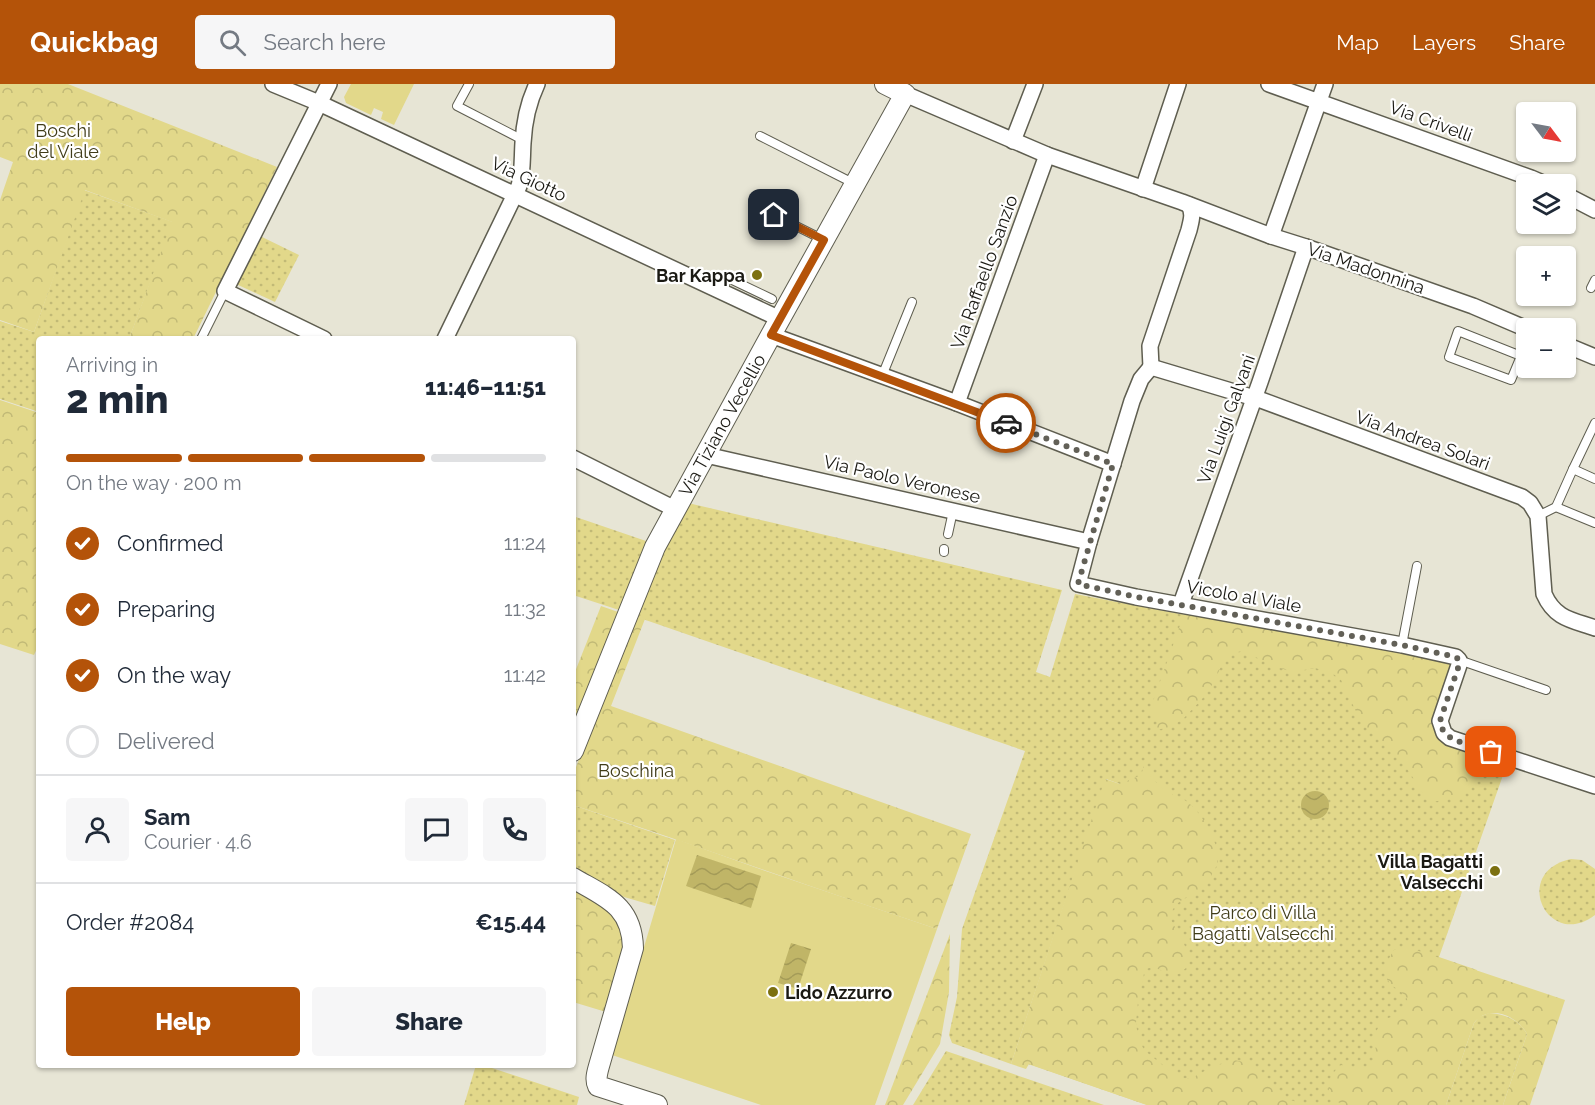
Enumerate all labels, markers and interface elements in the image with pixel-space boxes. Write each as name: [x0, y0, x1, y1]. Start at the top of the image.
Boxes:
search box: [195, 15, 615, 69]
text: Quickbag: [30, 26, 159, 59]
icon: search: [216, 26, 249, 59]
text: Search here: [264, 29, 386, 55]
text: Map: [1336, 30, 1379, 55]
text: Layers: [1412, 30, 1476, 55]
text: Share: [1509, 30, 1565, 55]
street label: Via Crivelli: [1387, 96, 1475, 146]
north arrow: [1516, 102, 1576, 162]
map controls: [1516, 102, 1576, 378]
park label: Boschi del Viale: [27, 120, 99, 162]
street label: Via Giotto: [488, 152, 570, 206]
button: layers: [1516, 174, 1576, 234]
pin: [748, 189, 799, 240]
street label: Via Raffaello Sanzio: [946, 192, 1022, 352]
icon: home: [757, 198, 790, 231]
street label: Via Madonnina: [1304, 238, 1428, 298]
button: +: [1516, 246, 1576, 306]
place label: Bar Kappa: [656, 265, 745, 286]
marker: Bar Kappa: [750, 268, 764, 282]
button: −: [1516, 318, 1576, 378]
street label: Via Tiziano Vecellio: [674, 350, 770, 500]
street label: Via Luigi Galvani: [1193, 351, 1259, 487]
text: Arriving in: [66, 353, 158, 377]
text: 11:46–11:51: [425, 374, 546, 400]
text: 2 min: [66, 376, 169, 422]
courier: [976, 393, 1036, 453]
street label: Via Andrea Solari: [1353, 406, 1493, 474]
icon: car: [990, 407, 1023, 440]
street label: Via Paolo Veronese: [821, 451, 983, 507]
text: On the way · 200 m: [66, 471, 242, 495]
icon: check: [66, 527, 99, 560]
text: Confirmed: [117, 530, 224, 556]
text: 11:24: [504, 531, 546, 555]
street label: Vicolo al Viale: [1185, 576, 1304, 617]
icon: check: [66, 593, 99, 626]
text: Preparing: [117, 596, 215, 622]
text: 11:32: [504, 597, 546, 621]
icon: check: [66, 659, 99, 692]
text: On the way: [117, 662, 231, 688]
text: 11:42: [504, 663, 546, 687]
pin: [1465, 726, 1516, 777]
text: Delivered: [117, 728, 215, 754]
icon: bag: [1474, 735, 1507, 768]
park label: Boschina: [598, 760, 674, 781]
button: person: [66, 798, 129, 861]
button: chat: [405, 798, 468, 861]
button: phone: [483, 798, 546, 861]
text: Sam: [144, 804, 191, 830]
text: Courier · 4.6: [144, 830, 252, 854]
place label: Villa Bagatti Valsecchi: [1378, 851, 1483, 893]
marker: Villa Bagatti Valsecchi: [1488, 864, 1502, 878]
park label: Parco di Villa Bagatti Valsecchi: [1192, 902, 1334, 944]
text: Order #2084: [66, 909, 194, 935]
text: €15.44: [475, 909, 546, 935]
place label: Lido Azzurro: [785, 982, 892, 1003]
marker: Lido Azzurro: [766, 985, 780, 999]
button: Help: [66, 987, 300, 1056]
button: Share: [312, 987, 546, 1056]

